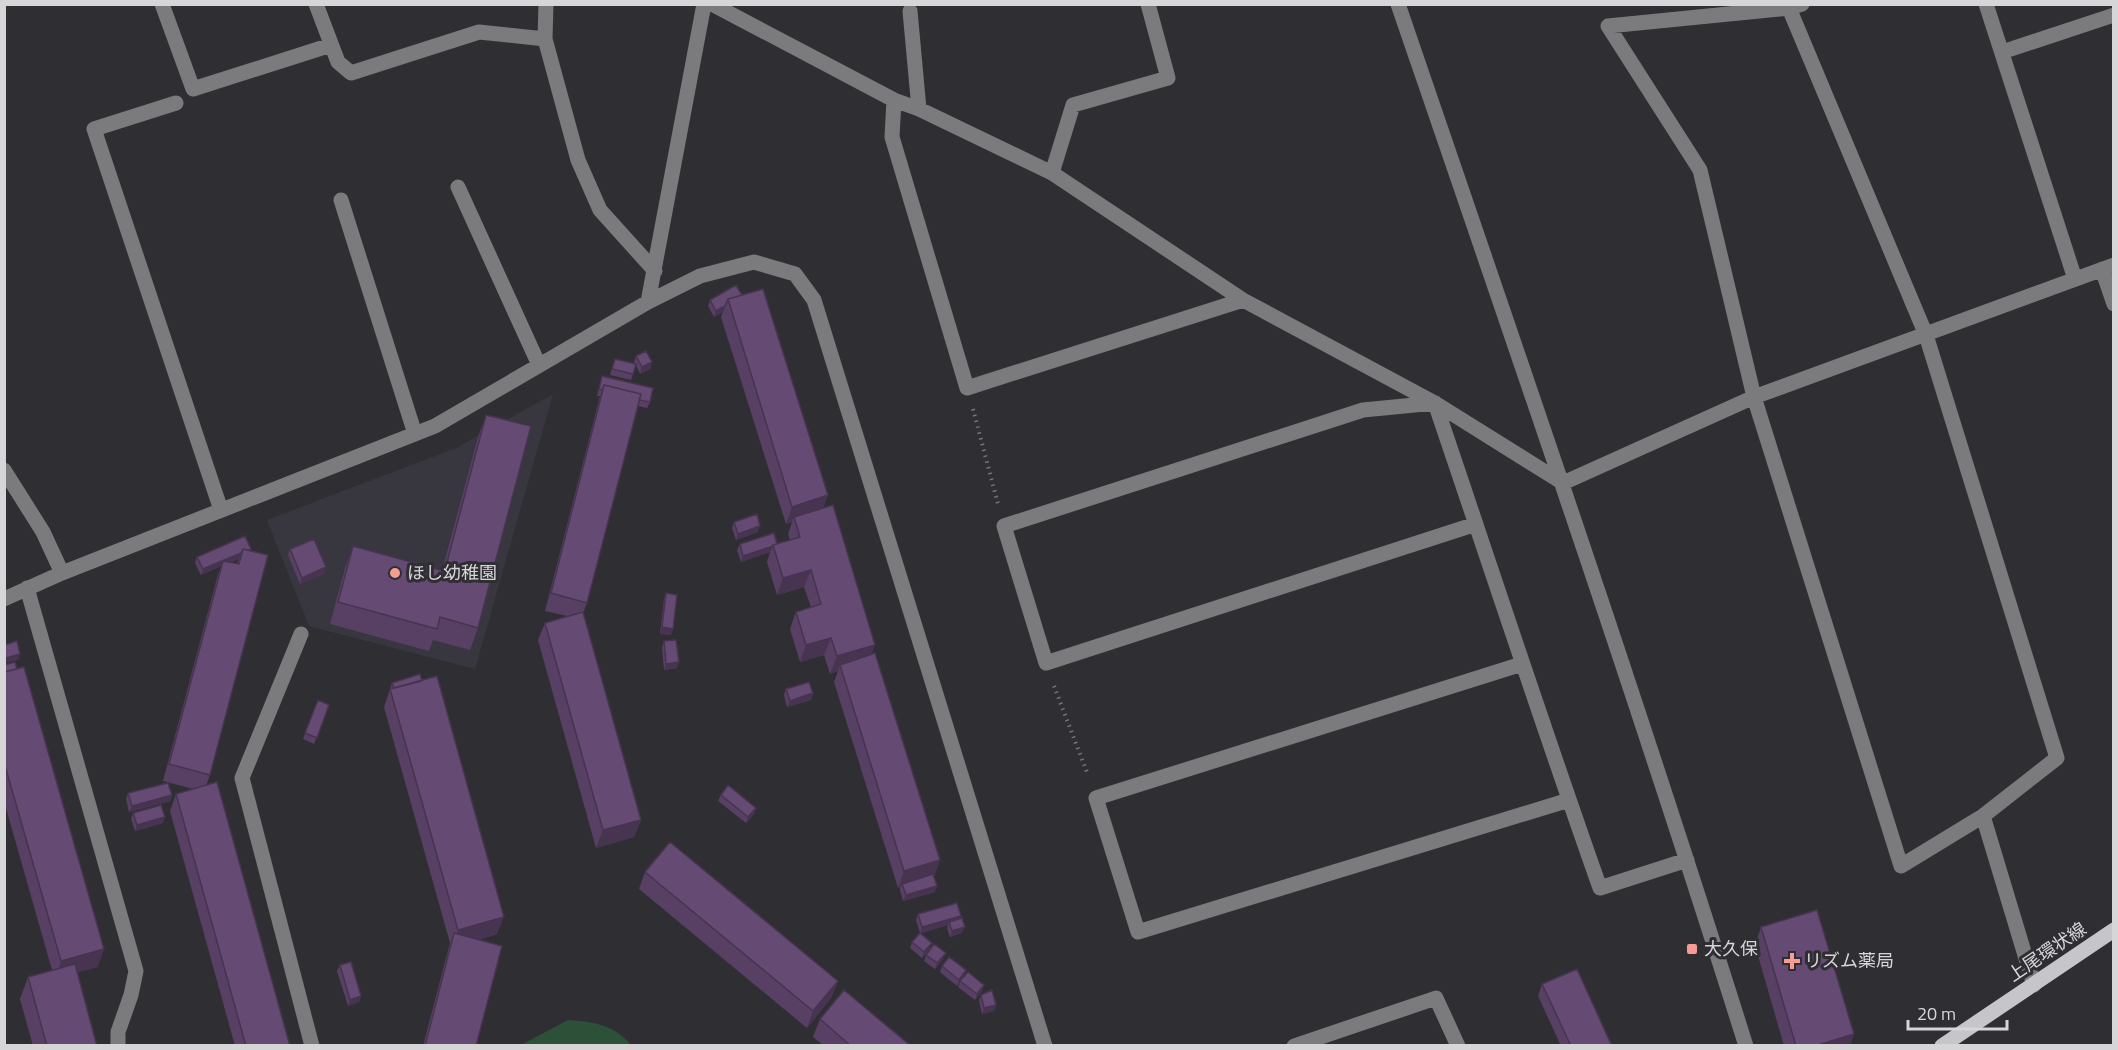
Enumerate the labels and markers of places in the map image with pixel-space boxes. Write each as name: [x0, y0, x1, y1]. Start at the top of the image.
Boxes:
place label: ほし幼稚園: [407, 559, 497, 586]
marker: ほし幼稚園: [388, 566, 402, 580]
place label: 大久保: [1704, 935, 1758, 962]
marker: 大久保: [1685, 942, 1699, 956]
place label: リズム薬局: [1804, 947, 1894, 974]
marker: リズム薬局: [1785, 954, 1799, 968]

